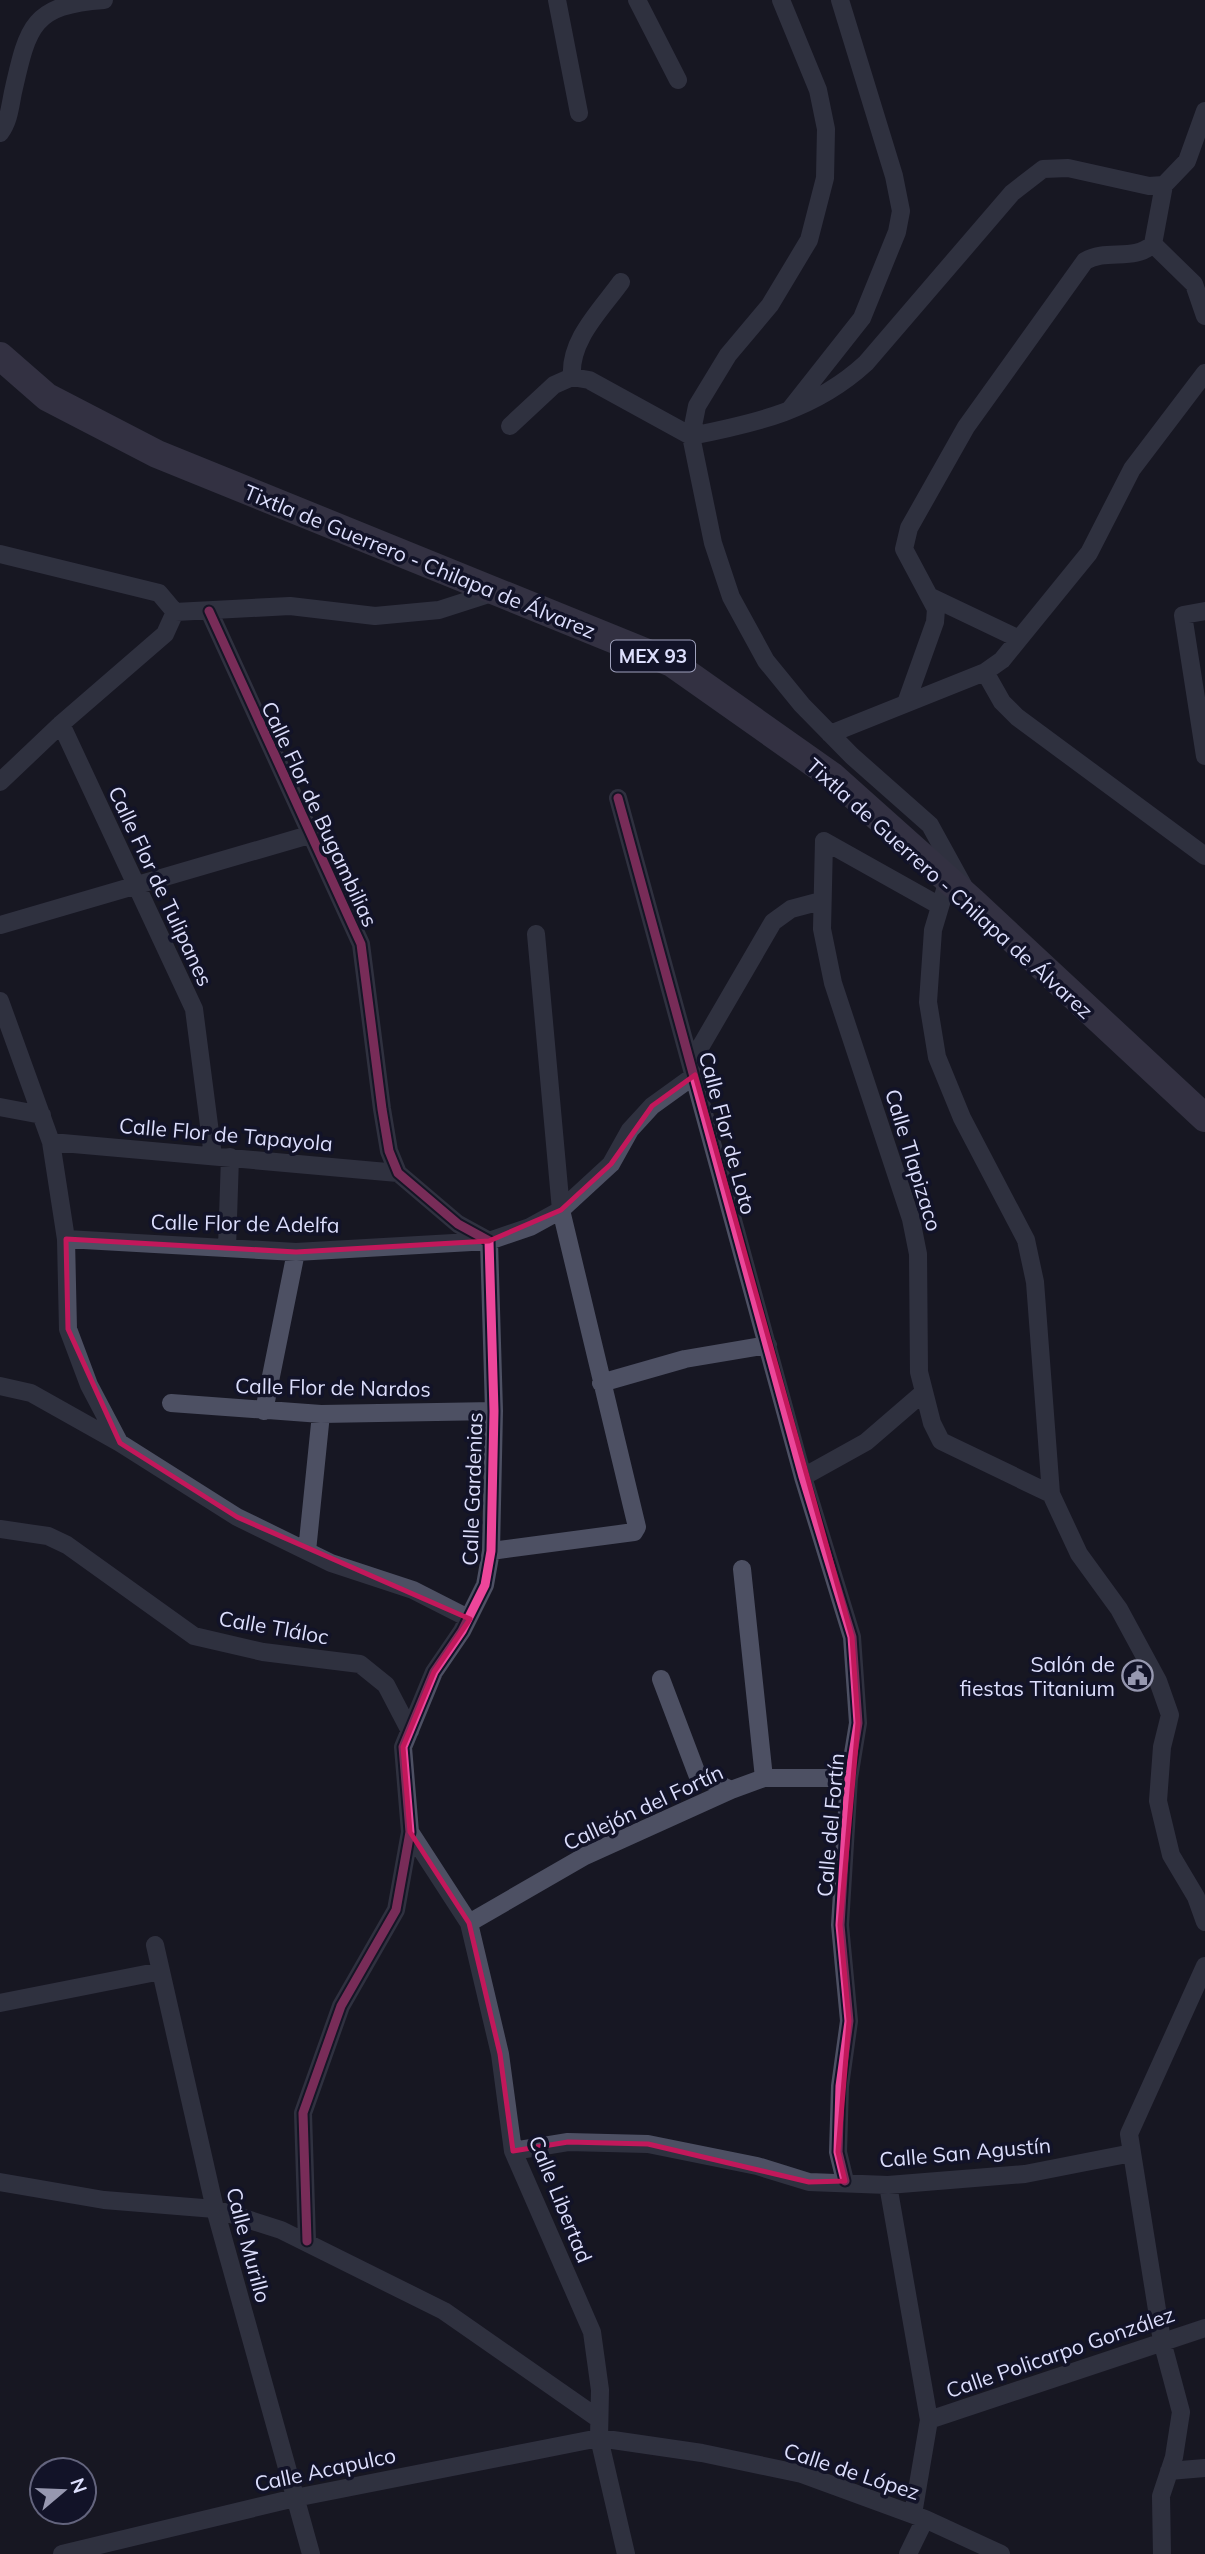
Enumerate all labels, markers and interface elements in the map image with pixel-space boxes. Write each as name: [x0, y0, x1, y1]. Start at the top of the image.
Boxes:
street label: Tixtla de Guerrero - Chilapa de Álvarez: [240, 478, 600, 644]
road number: MEX 93: [611, 640, 695, 671]
street label: Calle Flor de Bugambilias: [256, 697, 384, 931]
street label: Tixtla de Guerrero - Chilapa de Álvarez: [801, 752, 1099, 1024]
street label: Calle Flor de Tulipanes: [103, 782, 219, 990]
street label: Calle Flor de Loto: [694, 1049, 762, 1217]
street label: Calle Tlapizaco: [880, 1086, 948, 1234]
street label: Calle Flor de Tapayola: [118, 1112, 334, 1156]
street label: Calle Flor de Adelfa: [150, 1208, 340, 1238]
street label: Calle Flor de Nardos: [235, 1372, 431, 1402]
street label: Calle Gardenias: [456, 1412, 488, 1566]
street label: Calle Tláloc: [217, 1605, 331, 1649]
place label: Salón de fiestas Titanium: [960, 1651, 1115, 1701]
public building icon: Salón de fiestas Titanium: [1121, 1659, 1155, 1693]
street label: Calle del Fortín: [811, 1752, 849, 1898]
street label: Callejón del Fortín: [559, 1759, 727, 1855]
street label: Calle Libertad: [524, 2132, 598, 2266]
street label: Calle San Agustín: [878, 2132, 1052, 2172]
street label: Calle Murillo: [221, 2185, 277, 2305]
street label: Calle Policarpo González: [942, 2301, 1178, 2403]
street label: Calle de López: [781, 2437, 923, 2505]
street label: Calle Acapulco: [252, 2441, 398, 2497]
north arrow: [28, 2456, 98, 2526]
text: N: [65, 2475, 93, 2496]

